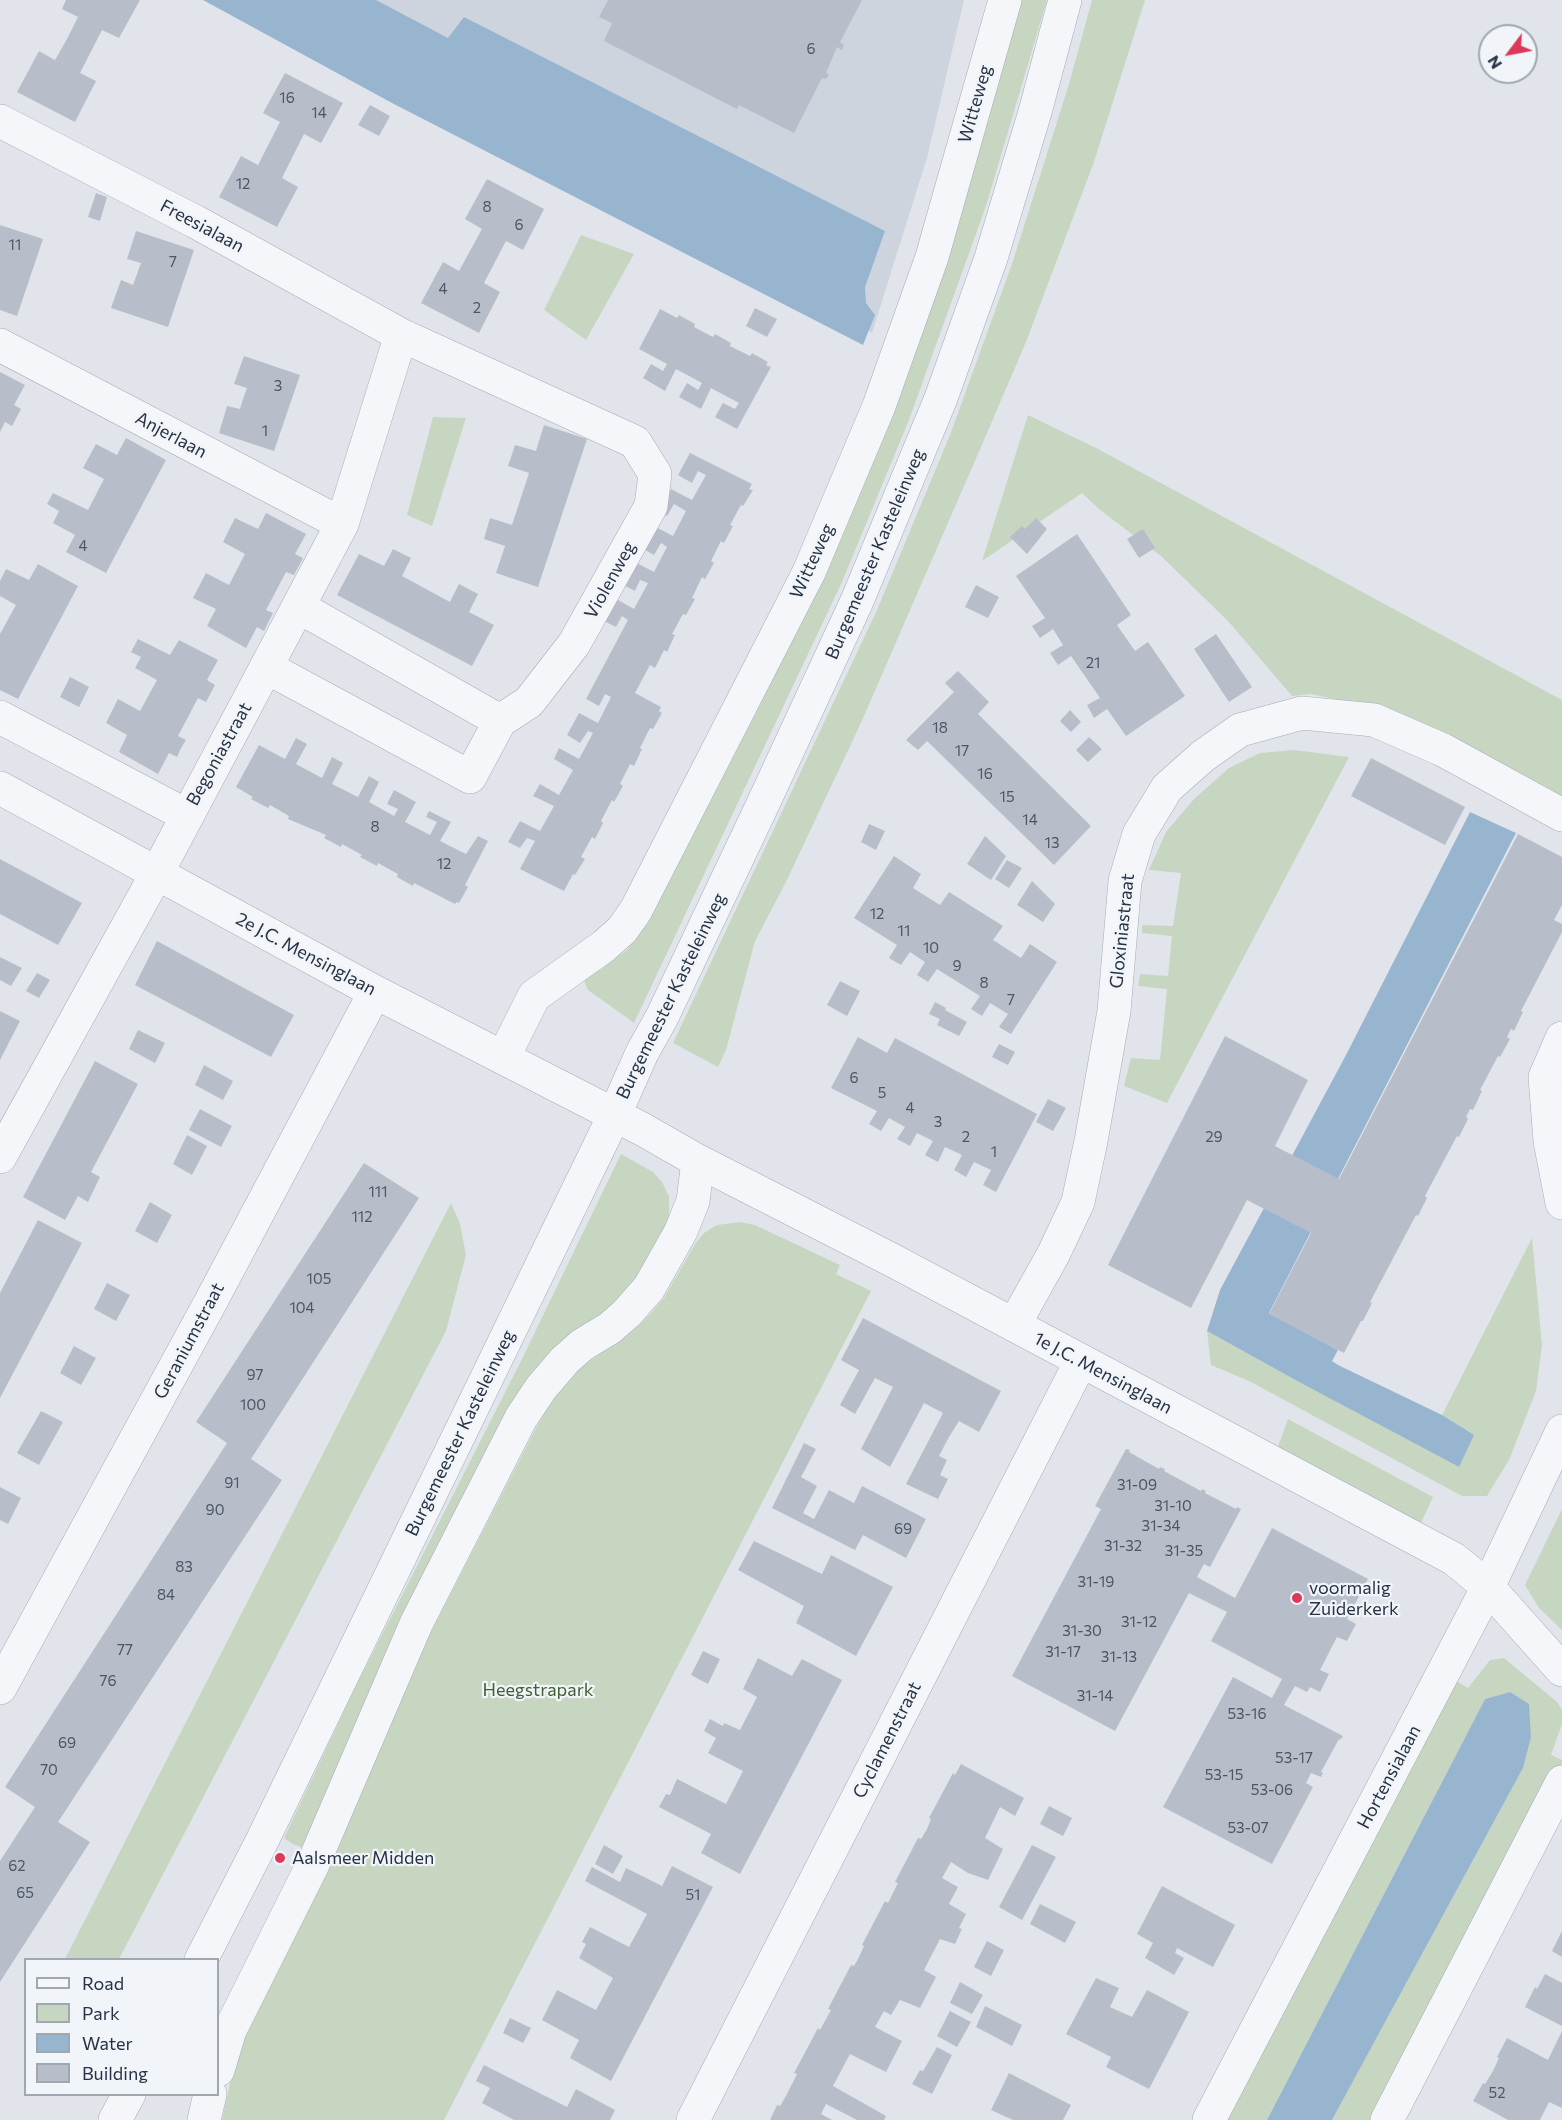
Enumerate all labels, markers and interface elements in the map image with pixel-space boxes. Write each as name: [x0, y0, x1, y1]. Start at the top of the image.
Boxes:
north arrow: [1478, 24, 1538, 84]
house number: 6: [806, 40, 816, 58]
text: N: [1483, 53, 1505, 73]
street label: Witteweg: [954, 62, 996, 146]
house number: 16: [279, 89, 295, 107]
house number: 14: [311, 104, 327, 122]
house number: 12: [236, 175, 250, 193]
street label: Freesialaan: [156, 195, 248, 257]
house number: 8: [482, 198, 492, 216]
house number: 6: [514, 216, 524, 234]
house number: 11: [9, 236, 21, 254]
house number: 7: [169, 253, 177, 271]
house number: 4: [439, 280, 447, 298]
house number: 2: [473, 299, 481, 317]
house number: 3: [274, 377, 282, 395]
street label: Anjerlaan: [132, 407, 210, 463]
house number: 1: [262, 422, 268, 440]
street label: Burgemeester Kasteleinweg: [821, 445, 929, 663]
street label: Witteweg: [785, 520, 839, 602]
house number: 4: [79, 537, 87, 555]
street label: Violenweg: [580, 537, 640, 623]
house number: 21: [1086, 654, 1100, 672]
street label: Begoniastraat: [182, 699, 256, 809]
house number: 18: [932, 719, 948, 737]
house number: 17: [955, 742, 969, 760]
house number: 16: [977, 765, 993, 783]
house number: 15: [999, 788, 1015, 806]
house number: 14: [1022, 811, 1038, 829]
house number: 8: [370, 818, 380, 836]
house number: 13: [1045, 834, 1059, 852]
house number: 12: [437, 855, 451, 873]
street label: Gloxiniastraat: [1105, 872, 1139, 990]
street label: Burgemeester Kasteleinweg: [612, 889, 730, 1103]
house number: 12: [870, 905, 884, 923]
street label: 2e J.C. Mensinglaan: [232, 908, 380, 1000]
house number: 11: [898, 922, 910, 940]
house number: 10: [923, 939, 939, 957]
house number: 9: [952, 957, 962, 975]
house number: 8: [979, 974, 989, 992]
house number: 7: [1007, 991, 1015, 1009]
house number: 6: [849, 1069, 859, 1087]
house number: 5: [878, 1084, 886, 1102]
house number: 4: [906, 1099, 914, 1117]
house number: 3: [934, 1113, 942, 1131]
house number: 2: [962, 1128, 970, 1146]
house number: 29: [1205, 1128, 1223, 1146]
house number: 1: [991, 1143, 997, 1161]
house number: 111: [368, 1183, 388, 1201]
house number: 112: [351, 1208, 373, 1226]
house number: 105: [307, 1270, 331, 1288]
street label: Geraniumstraat: [149, 1279, 229, 1403]
house number: 104: [289, 1299, 315, 1317]
street label: Burgemeester Kasteleinweg: [401, 1326, 519, 1540]
street label: 1e J.C. Mensinglaan: [1030, 1327, 1176, 1419]
house number: 97: [247, 1366, 263, 1384]
house number: 100: [240, 1396, 266, 1414]
house number: 91: [224, 1474, 240, 1492]
house number: 31-09: [1117, 1476, 1157, 1494]
house number: 31-10: [1154, 1497, 1192, 1515]
house number: 90: [206, 1501, 224, 1519]
house number: 31-34: [1142, 1517, 1180, 1535]
house number: 69: [894, 1520, 912, 1538]
house number: 31-32: [1104, 1537, 1142, 1555]
house number: 31-35: [1165, 1542, 1203, 1560]
house number: 83: [175, 1558, 193, 1576]
house number: 31-19: [1078, 1573, 1114, 1591]
place label: voormalig Zuiderkerk: [1309, 1577, 1399, 1620]
house number: 84: [157, 1586, 175, 1604]
marker: voormalig Zuiderkerk: [1290, 1591, 1304, 1605]
house number: 31-12: [1121, 1613, 1157, 1631]
house number: 31-30: [1062, 1622, 1102, 1640]
house number: 77: [117, 1641, 133, 1659]
house number: 31-17: [1045, 1643, 1081, 1661]
house number: 31-13: [1101, 1648, 1137, 1666]
house number: 76: [100, 1672, 116, 1690]
street label: Cyclamenstraat: [848, 1678, 926, 1802]
park label: Heegstrapark: [482, 1679, 594, 1701]
house number: 31-14: [1077, 1687, 1113, 1705]
house number: 53-16: [1227, 1705, 1267, 1723]
street label: Hortensialaan: [1353, 1721, 1425, 1833]
house number: 69: [58, 1734, 76, 1752]
house number: 53-17: [1275, 1749, 1313, 1767]
house number: 70: [40, 1761, 58, 1779]
house number: 53-15: [1205, 1766, 1243, 1784]
house number: 53-06: [1251, 1781, 1293, 1799]
house number: 53-07: [1227, 1819, 1269, 1837]
place label: Aalsmeer Midden: [292, 1847, 434, 1869]
marker: Aalsmeer Midden: [273, 1851, 287, 1865]
house number: 62: [8, 1857, 26, 1875]
house number: 65: [16, 1884, 34, 1902]
house number: 51: [685, 1886, 701, 1904]
legend: [24, 1958, 219, 2096]
text: Road: [82, 1972, 124, 1994]
text: Park: [82, 2002, 120, 2024]
text: Water: [82, 2032, 133, 2054]
text: Building: [82, 2062, 148, 2084]
house number: 52: [1489, 2084, 1505, 2102]

